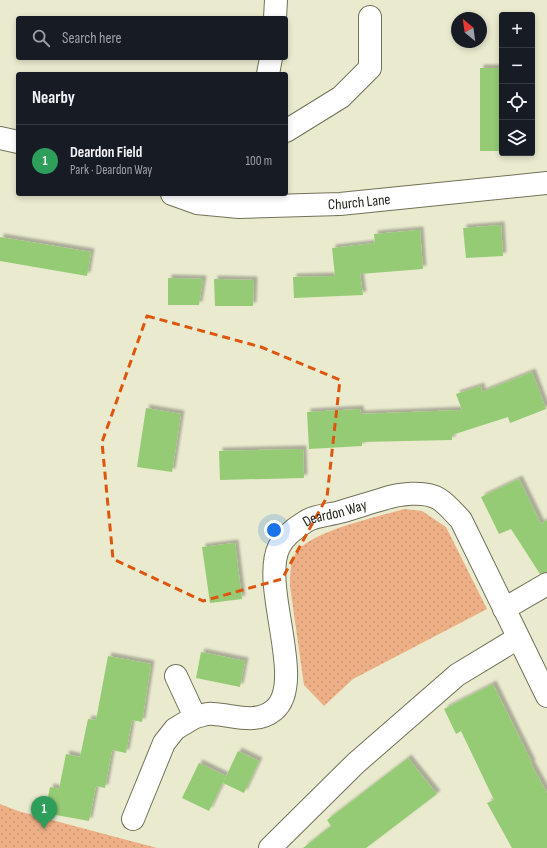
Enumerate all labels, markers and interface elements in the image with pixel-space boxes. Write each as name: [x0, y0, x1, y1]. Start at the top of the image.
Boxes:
north arrow: [451, 12, 487, 48]
map controls: [499, 12, 535, 156]
button: +: [499, 12, 535, 48]
search box: [16, 16, 288, 60]
icon: search: [30, 27, 52, 49]
text: Search here: [62, 29, 122, 48]
button: −: [499, 48, 535, 84]
button: locate: [499, 84, 535, 120]
text: Nearby: [32, 88, 75, 108]
button: layers: [499, 120, 535, 156]
text: Deardon Field: [70, 143, 142, 162]
text: 1: [42, 153, 48, 169]
text: 100 m: [245, 153, 272, 169]
text: Park · Deardon Way: [70, 162, 152, 178]
street label: Church Lane: [328, 190, 391, 214]
street label: Deardon Way: [299, 495, 370, 531]
your location: [264, 520, 284, 540]
pin: 1: [31, 796, 57, 829]

